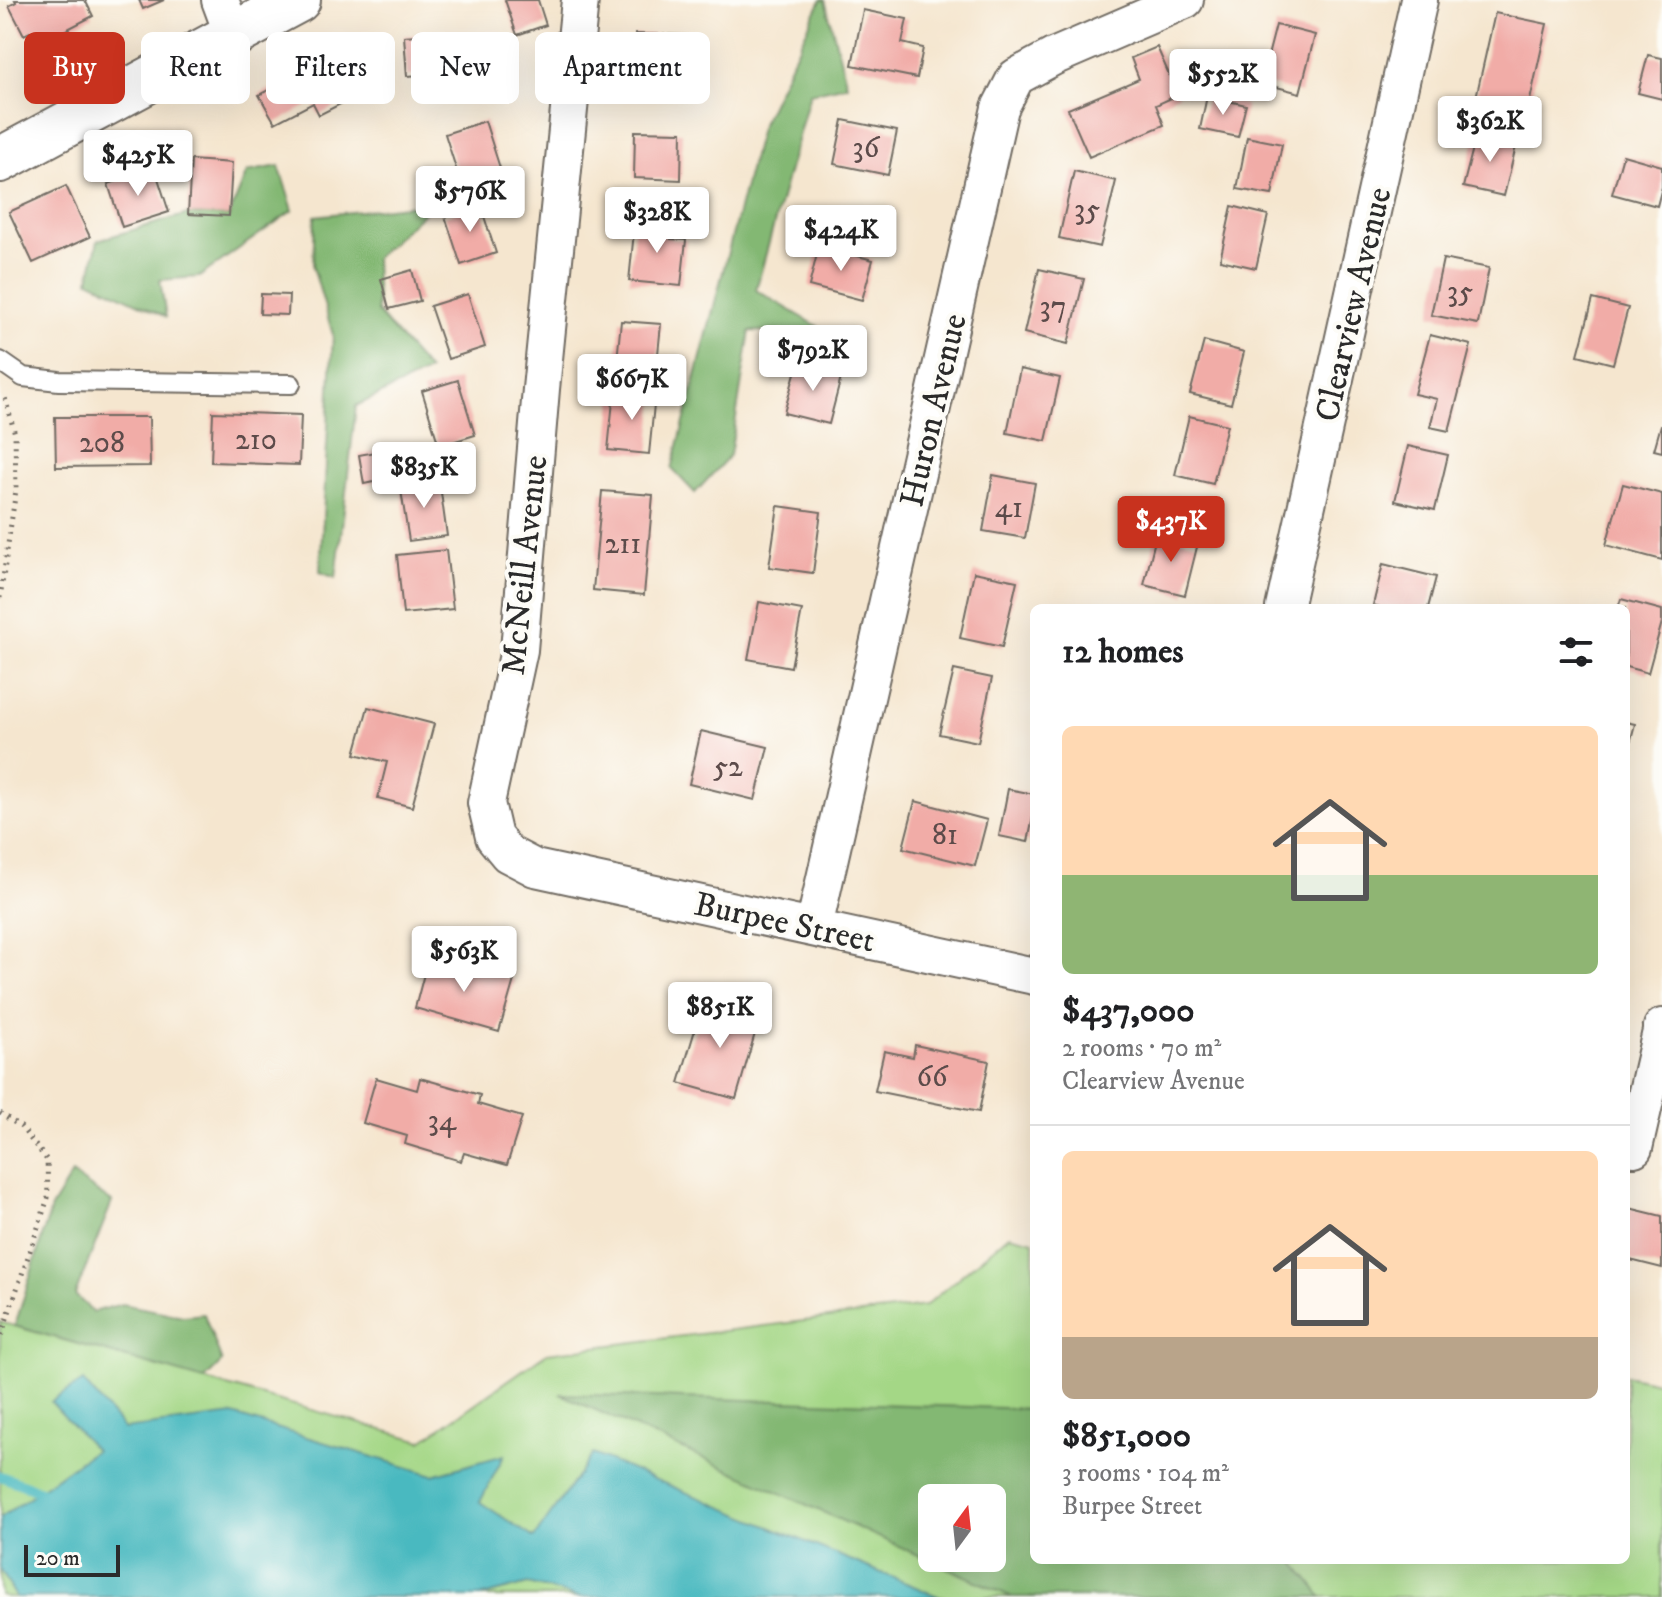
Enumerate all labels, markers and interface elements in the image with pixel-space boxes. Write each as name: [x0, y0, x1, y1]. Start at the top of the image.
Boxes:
chip: Buy: [24, 32, 125, 104]
chip: Rent: [141, 32, 250, 104]
chip: Filters: [266, 32, 395, 104]
chip: New: [411, 32, 519, 104]
chip: Apartment: [535, 32, 710, 104]
pin: $552K: [1167, 49, 1279, 117]
text: $552K: [1187, 58, 1259, 91]
pin: $362K: [1434, 96, 1546, 164]
text: $362K: [1456, 105, 1524, 138]
pin: $425K: [82, 130, 194, 198]
house number: 36: [853, 130, 881, 167]
text: $425K: [102, 139, 174, 172]
pin: $576K: [414, 166, 526, 234]
text: $576K: [434, 175, 506, 208]
street label: Clearview Avenue: [1307, 183, 1401, 426]
pin: $328K: [601, 187, 713, 255]
house number: 35: [1074, 192, 1100, 229]
text: $328K: [623, 196, 691, 229]
pin: $424K: [785, 205, 897, 273]
text: $424K: [803, 214, 879, 247]
house number: 35: [1447, 274, 1473, 311]
house number: 37: [1040, 289, 1067, 326]
street label: Huron Avenue: [891, 310, 977, 511]
pin: $792K: [757, 325, 869, 393]
text: $792K: [777, 334, 849, 367]
pin: $667K: [576, 354, 688, 422]
text: $667K: [595, 363, 669, 396]
house number: 210: [235, 422, 277, 459]
house number: 208: [79, 425, 125, 462]
pin: $835K: [368, 442, 480, 510]
text: $835K: [390, 451, 458, 484]
street label: McNeill Avenue: [493, 453, 557, 677]
house number: 41: [995, 490, 1023, 527]
pin: $437K: [1115, 496, 1227, 564]
text: $437K: [1136, 505, 1206, 538]
house number: 211: [605, 526, 641, 563]
icon: filters: [1554, 630, 1598, 674]
text: 12 homes: [1062, 631, 1184, 673]
house number: 52: [713, 749, 743, 786]
icon: home: [1258, 778, 1402, 922]
house number: 81: [932, 817, 958, 854]
street label: Burpee Street: [690, 883, 879, 963]
pin: $563K: [408, 926, 520, 994]
text: $563K: [430, 935, 498, 968]
pin: $851K: [664, 982, 776, 1050]
text: $437,000: [1062, 990, 1195, 1032]
text: $851K: [686, 991, 754, 1024]
text: 2 rooms · 70 m²: [1062, 1032, 1221, 1065]
house number: 66: [916, 1059, 949, 1096]
text: Clearview Avenue: [1062, 1065, 1245, 1098]
house number: 34: [428, 1103, 457, 1140]
icon: home: [1258, 1203, 1402, 1347]
text: $851,000: [1062, 1415, 1191, 1457]
text: 3 rooms · 104 m²: [1062, 1457, 1229, 1490]
north arrow: [918, 1484, 1006, 1572]
map controls: [918, 1484, 1006, 1572]
text: Burpee Street: [1062, 1490, 1202, 1523]
scale bar: [24, 1541, 120, 1577]
text: 20 m: [36, 1545, 80, 1572]

